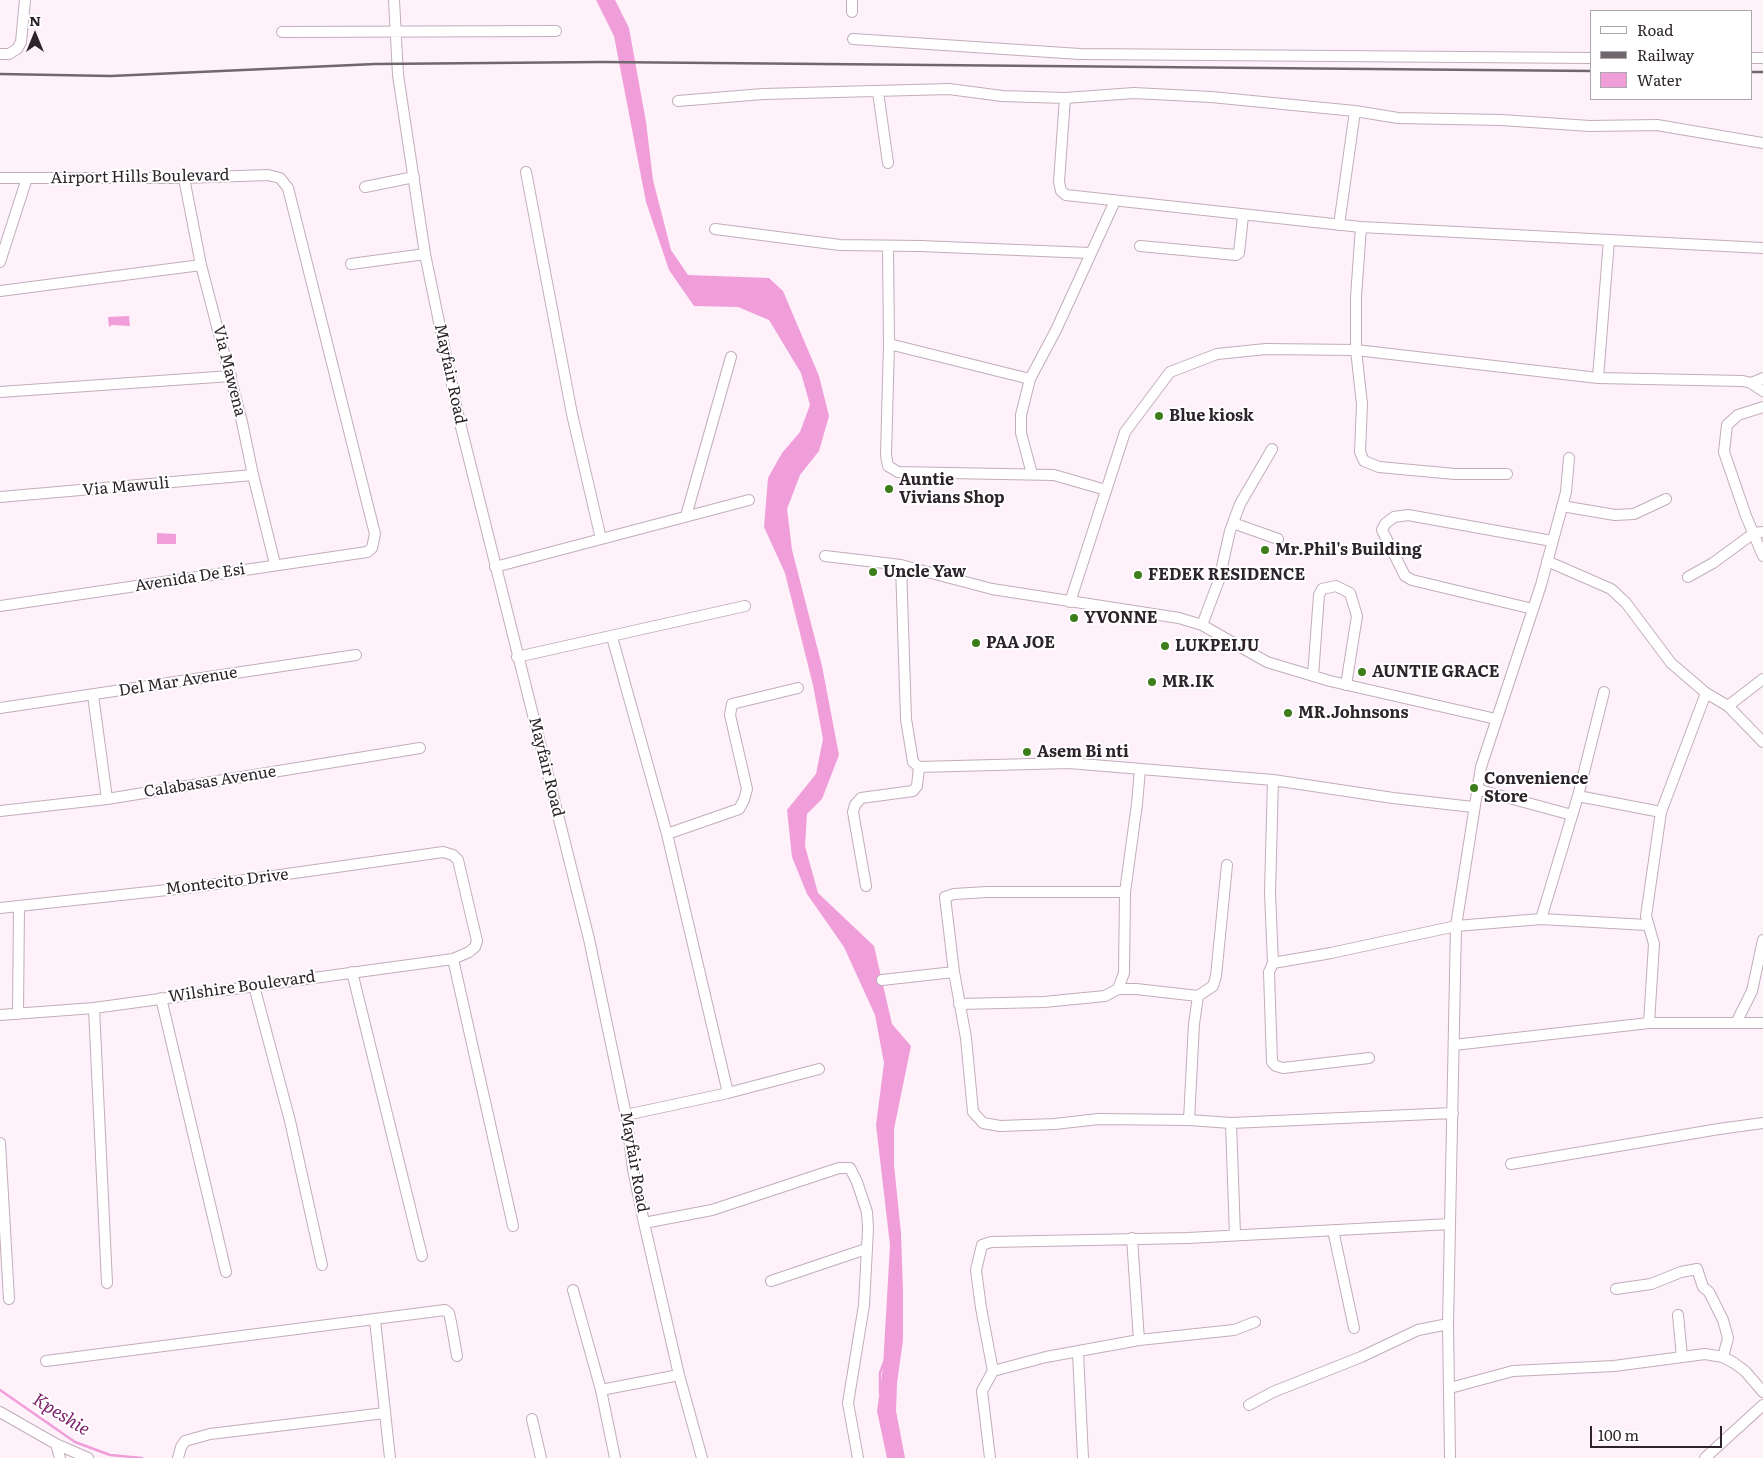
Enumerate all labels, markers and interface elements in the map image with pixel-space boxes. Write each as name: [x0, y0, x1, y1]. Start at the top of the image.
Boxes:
north arrow: [10, 10, 60, 60]
text: N: [29, 10, 41, 30]
legend: [1590, 10, 1753, 100]
text: Road: [1637, 18, 1673, 41]
text: Railway: [1637, 43, 1694, 66]
text: Water: [1637, 68, 1682, 91]
street label: Airport Hills Boulevard: [50, 166, 230, 188]
street label: Mayfair Road: [430, 322, 470, 426]
street label: Via Mawena: [208, 323, 250, 419]
place label: Blue kiosk: [1169, 406, 1254, 426]
marker: Blue kiosk: [1153, 410, 1165, 422]
place label: Auntie Vivians Shop: [899, 470, 1005, 508]
street label: Via Mawuli: [82, 474, 170, 500]
marker: Auntie Vivians Shop: [883, 483, 895, 495]
place label: Mr.Phil's Building: [1275, 540, 1422, 560]
marker: Mr.Phil's Building: [1259, 544, 1271, 556]
street label: Avenida De Esi: [133, 560, 247, 596]
place label: Uncle Yaw: [883, 562, 966, 582]
place label: FEDEK RESIDENCE: [1148, 565, 1305, 585]
marker: Uncle Yaw: [867, 566, 879, 578]
marker: FEDEK RESIDENCE: [1132, 569, 1144, 581]
place label: YVONNE: [1084, 608, 1157, 628]
marker: YVONNE: [1068, 612, 1080, 624]
place label: PAA JOE: [986, 633, 1055, 653]
place label: LUKPEIJU: [1175, 636, 1259, 656]
marker: PAA JOE: [970, 637, 982, 649]
marker: LUKPEIJU: [1159, 640, 1171, 652]
place label: AUNTIE GRACE: [1372, 662, 1500, 682]
street label: Del Mar Avenue: [117, 663, 239, 701]
marker: AUNTIE GRACE: [1356, 666, 1368, 678]
place label: MR.IK: [1162, 672, 1214, 692]
marker: MR.IK: [1146, 676, 1158, 688]
place label: MR.Johnsons: [1298, 703, 1408, 723]
marker: MR.Johnsons: [1282, 707, 1294, 719]
street label: Mayfair Road: [524, 715, 568, 819]
place label: Asem Bi nti: [1037, 742, 1129, 762]
marker: Asem Bi nti: [1021, 746, 1033, 758]
street label: Calabasas Avenue: [143, 762, 277, 802]
place label: Convenience Store: [1484, 769, 1588, 807]
marker: Convenience Store: [1468, 782, 1480, 794]
street label: Montecito Drive: [164, 865, 290, 899]
street label: Wilshire Boulevard: [167, 967, 317, 1007]
street label: Mayfair Road: [616, 1110, 652, 1214]
water label: Kpeshie: [29, 1389, 93, 1441]
scale bar: [1593, 1416, 1726, 1448]
text: 100 m: [1598, 1423, 1639, 1446]

